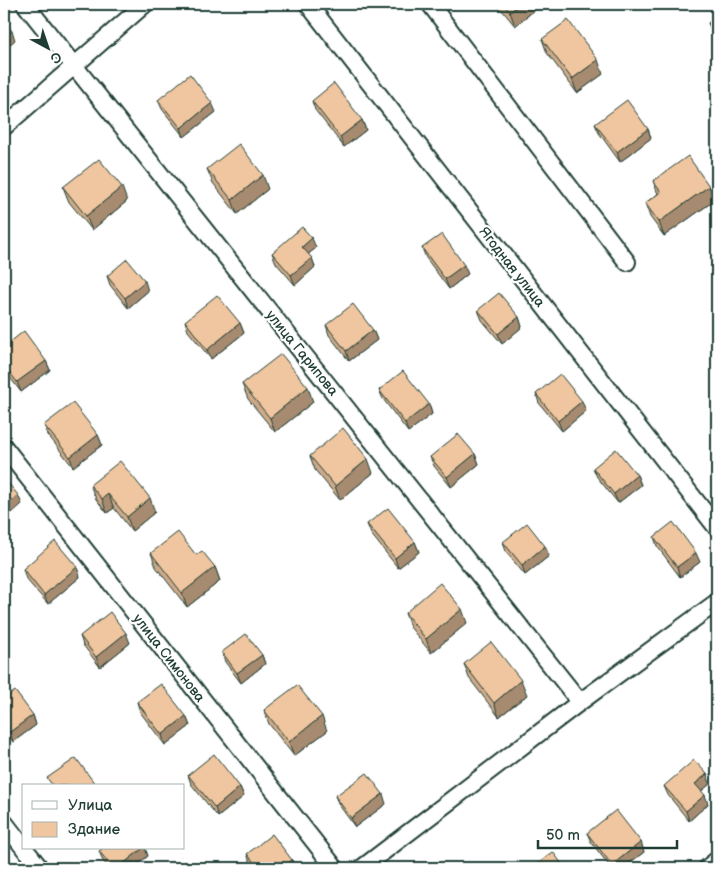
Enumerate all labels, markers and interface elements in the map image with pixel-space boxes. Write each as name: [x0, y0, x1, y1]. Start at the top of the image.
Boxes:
north arrow: [22, 22, 72, 72]
text: С: [47, 48, 65, 67]
street label: Ягодная улица: [475, 224, 549, 311]
street label: улица Гарипова: [262, 307, 342, 400]
street label: улица Симонова: [129, 611, 209, 706]
legend: [22, 784, 185, 850]
text: Улица: [68, 796, 113, 815]
scale bar: [538, 817, 677, 849]
text: Здание: [68, 820, 120, 839]
text: 50 m: [546, 826, 580, 845]

